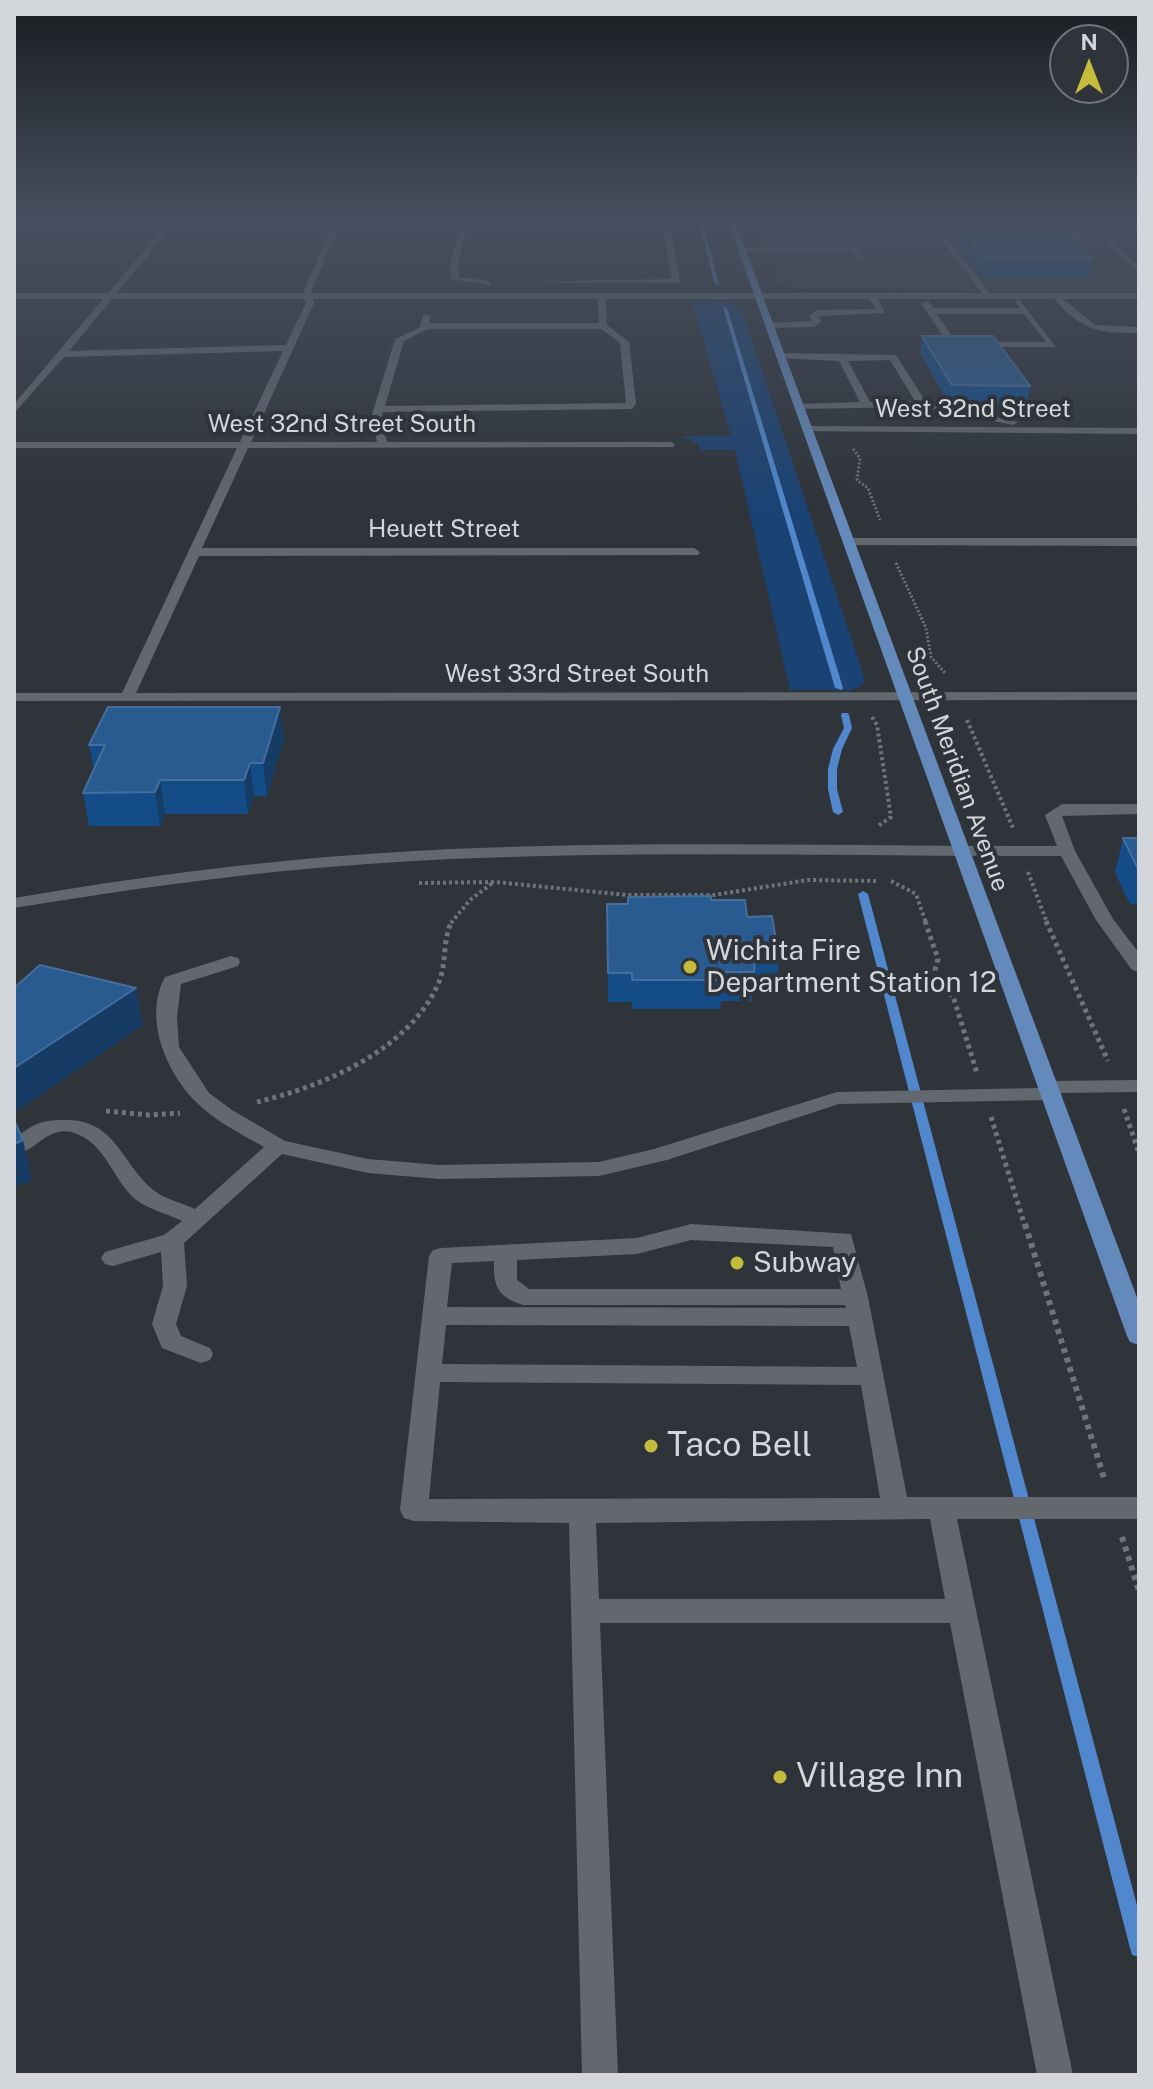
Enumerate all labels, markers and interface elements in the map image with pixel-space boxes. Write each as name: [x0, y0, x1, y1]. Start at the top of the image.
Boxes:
north arrow: [1049, 24, 1129, 104]
text: N: [1080, 29, 1098, 55]
street label: West 32nd Street: [875, 396, 1071, 424]
street label: West 32nd Street South: [208, 411, 476, 439]
street label: Heuett Street: [368, 516, 520, 544]
street label: South Meridian Avenue: [899, 643, 1015, 895]
street label: West 33rd Street South: [445, 661, 709, 689]
place label: Wichita Fire Department Station 12: [706, 934, 997, 1000]
marker: Wichita Fire Department Station 12: [681, 958, 699, 976]
place label: Subway: [753, 1246, 856, 1280]
marker: Subway: [728, 1254, 746, 1272]
place label: Taco Bell: [667, 1426, 812, 1466]
marker: Taco Bell: [642, 1437, 660, 1455]
place label: Village Inn: [796, 1757, 963, 1797]
marker: Village Inn: [771, 1768, 789, 1786]

